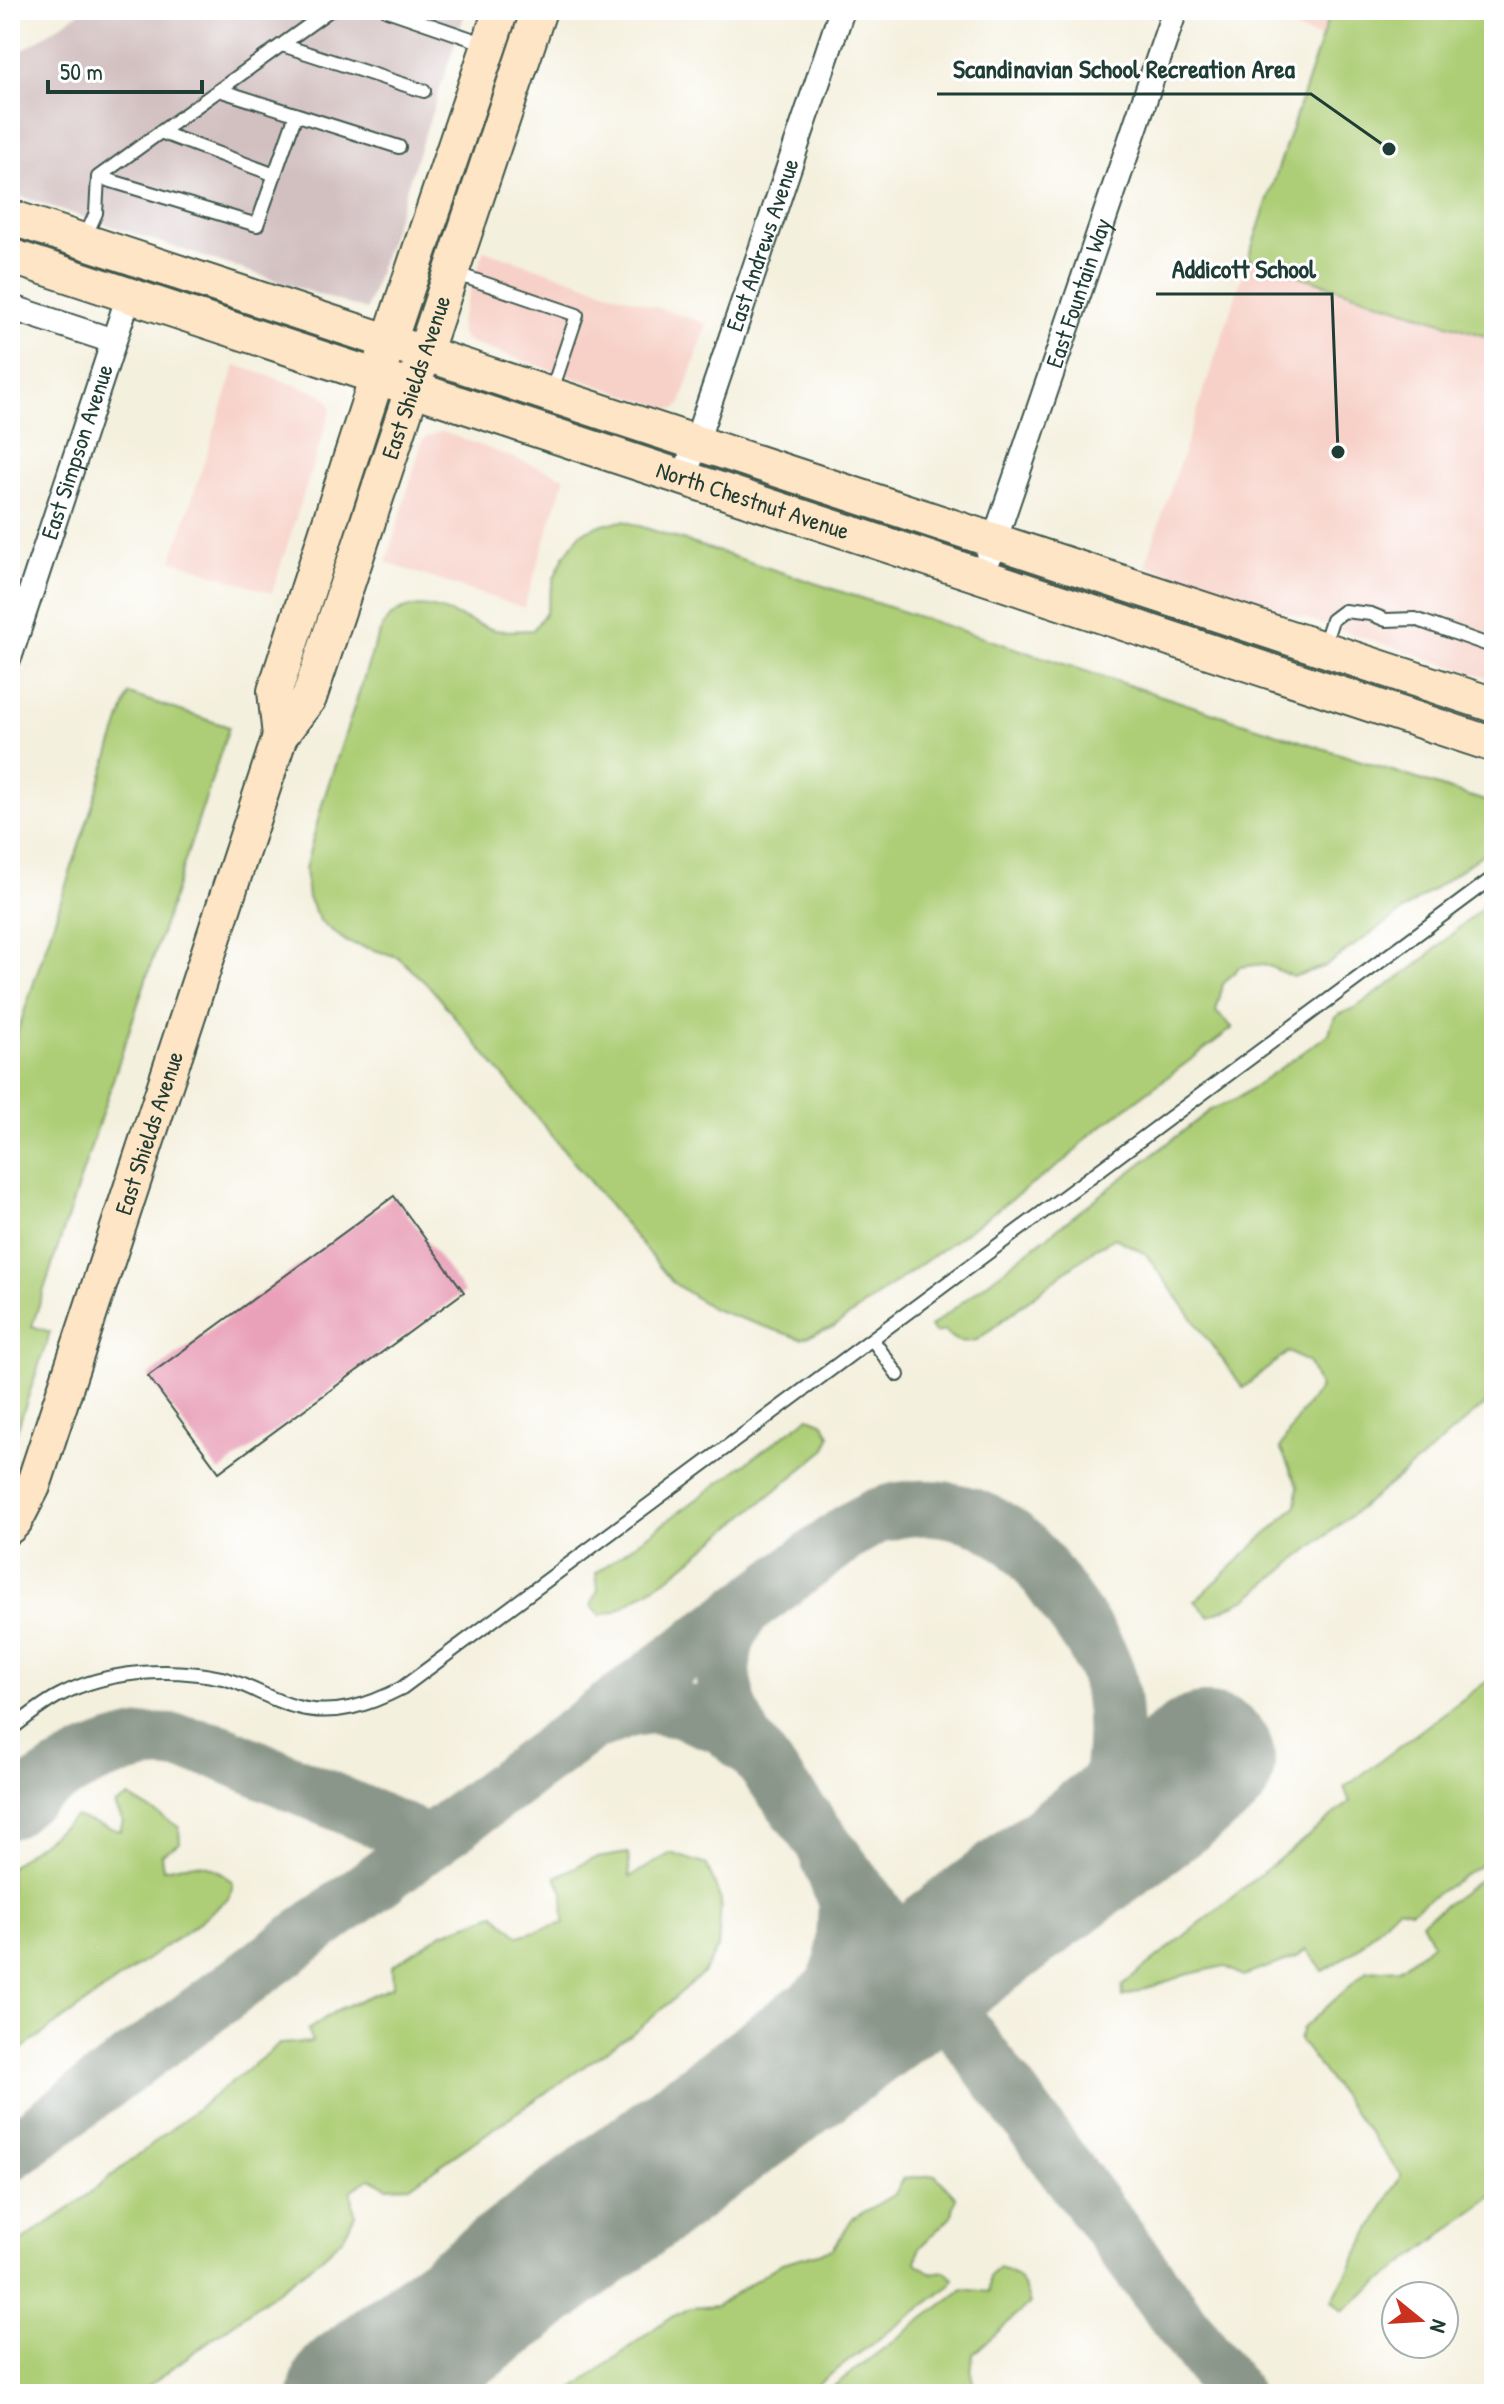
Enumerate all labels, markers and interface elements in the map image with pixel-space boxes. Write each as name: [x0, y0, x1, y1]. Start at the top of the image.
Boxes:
scale bar: [48, 44, 202, 94]
callout: Scandinavian School Recreation Area: [937, 44, 1311, 94]
text: Scandinavian School Recreation Area: [953, 51, 1296, 86]
text: 50 m: [60, 55, 103, 87]
street label: East Andrews Avenue: [718, 153, 806, 335]
street label: East Fountain Way: [1037, 214, 1118, 372]
callout: Addicott School: [1156, 244, 1332, 294]
text: Addicott School: [1172, 251, 1317, 286]
street label: East Shields Avenue: [373, 291, 458, 463]
street label: East Simpson Avenue: [32, 359, 120, 543]
street label: North Chestnut Avenue: [653, 453, 854, 547]
street label: East Shields Avenue: [106, 1046, 190, 1219]
north arrow: [1380, 2280, 1460, 2360]
text: N: [1423, 2316, 1455, 2337]

